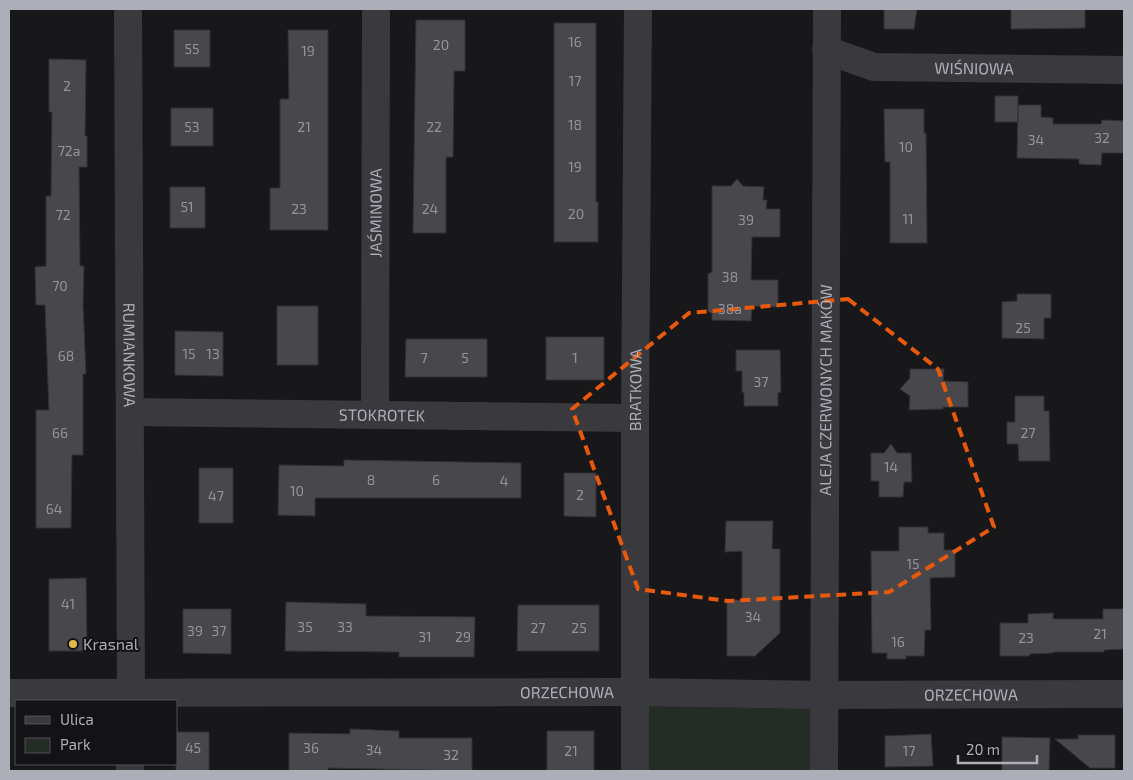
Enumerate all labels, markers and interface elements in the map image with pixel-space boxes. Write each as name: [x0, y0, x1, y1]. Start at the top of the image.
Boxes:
house number: 16: [568, 33, 582, 50]
house number: 20: [433, 36, 449, 53]
house number: 55: [184, 40, 200, 57]
house number: 19: [301, 42, 315, 59]
street label: WIŚNIOWA: [934, 58, 1014, 78]
house number: 17: [569, 72, 581, 89]
house number: 2: [63, 77, 71, 94]
house number: 18: [568, 116, 582, 133]
house number: 53: [184, 118, 200, 135]
house number: 21: [297, 118, 311, 135]
house number: 22: [426, 118, 442, 135]
house number: 32: [1094, 129, 1110, 146]
house number: 34: [1028, 131, 1044, 148]
house number: 10: [899, 138, 913, 155]
house number: 72a: [58, 142, 80, 159]
house number: 19: [568, 158, 582, 175]
street label: JAŚMINOWA: [365, 168, 385, 258]
house number: 51: [180, 198, 194, 215]
house number: 23: [291, 200, 307, 217]
house number: 24: [422, 200, 438, 217]
house number: 20: [568, 205, 584, 222]
house number: 72: [55, 206, 71, 223]
house number: 11: [902, 210, 914, 227]
house number: 39: [738, 211, 754, 228]
house number: 38: [722, 268, 738, 285]
house number: 70: [52, 277, 68, 294]
street label: ALEJA CZERWONYCH MAKÓW: [815, 284, 835, 496]
house number: 38a: [718, 300, 742, 317]
street label: RUMIANKOWA: [120, 303, 140, 407]
house number: 25: [1015, 319, 1031, 336]
house number: 15: [182, 345, 196, 362]
house number: 13: [206, 345, 220, 362]
house number: 68: [58, 347, 74, 364]
house number: 7: [420, 349, 428, 366]
house number: 5: [461, 349, 469, 366]
house number: 1: [572, 349, 578, 366]
street label: BRATKOWA: [625, 349, 645, 431]
house number: 37: [754, 373, 768, 390]
street label: STOKROTEK: [339, 404, 426, 425]
house number: 66: [52, 424, 68, 441]
house number: 27: [1020, 424, 1036, 441]
house number: 14: [884, 458, 898, 475]
house number: 8: [367, 471, 375, 488]
house number: 6: [432, 471, 440, 488]
house number: 4: [500, 472, 508, 489]
house number: 10: [290, 482, 304, 499]
house number: 2: [576, 486, 584, 503]
house number: 47: [208, 487, 224, 504]
house number: 64: [46, 500, 62, 517]
house number: 15: [906, 555, 920, 572]
house number: 41: [61, 595, 75, 612]
house number: 34: [745, 608, 761, 625]
house number: 35: [297, 618, 313, 635]
house number: 33: [337, 618, 353, 635]
house number: 27: [530, 619, 546, 636]
house number: 25: [571, 619, 587, 636]
house number: 39: [187, 622, 203, 639]
house number: 37: [212, 622, 226, 639]
house number: 21: [1093, 625, 1107, 642]
house number: 31: [418, 628, 432, 645]
house number: 29: [455, 628, 471, 645]
house number: 23: [1018, 629, 1034, 646]
house number: 16: [891, 633, 905, 650]
place label: Krasnal: [83, 634, 139, 653]
marker: Krasnal: [67, 638, 79, 650]
street label: ORZECHOWA: [520, 682, 614, 701]
street label: ORZECHOWA: [924, 684, 1018, 704]
legend: [15, 700, 178, 765]
text: Ulica: [60, 710, 94, 728]
scale bar: [958, 732, 1037, 764]
text: Park: [60, 735, 91, 753]
house number: 45: [185, 739, 201, 756]
house number: 36: [303, 739, 319, 756]
text: 20 m: [966, 740, 1000, 758]
house number: 34: [366, 741, 382, 758]
house number: 21: [564, 742, 578, 759]
house number: 17: [903, 742, 915, 759]
house number: 32: [443, 746, 459, 763]

